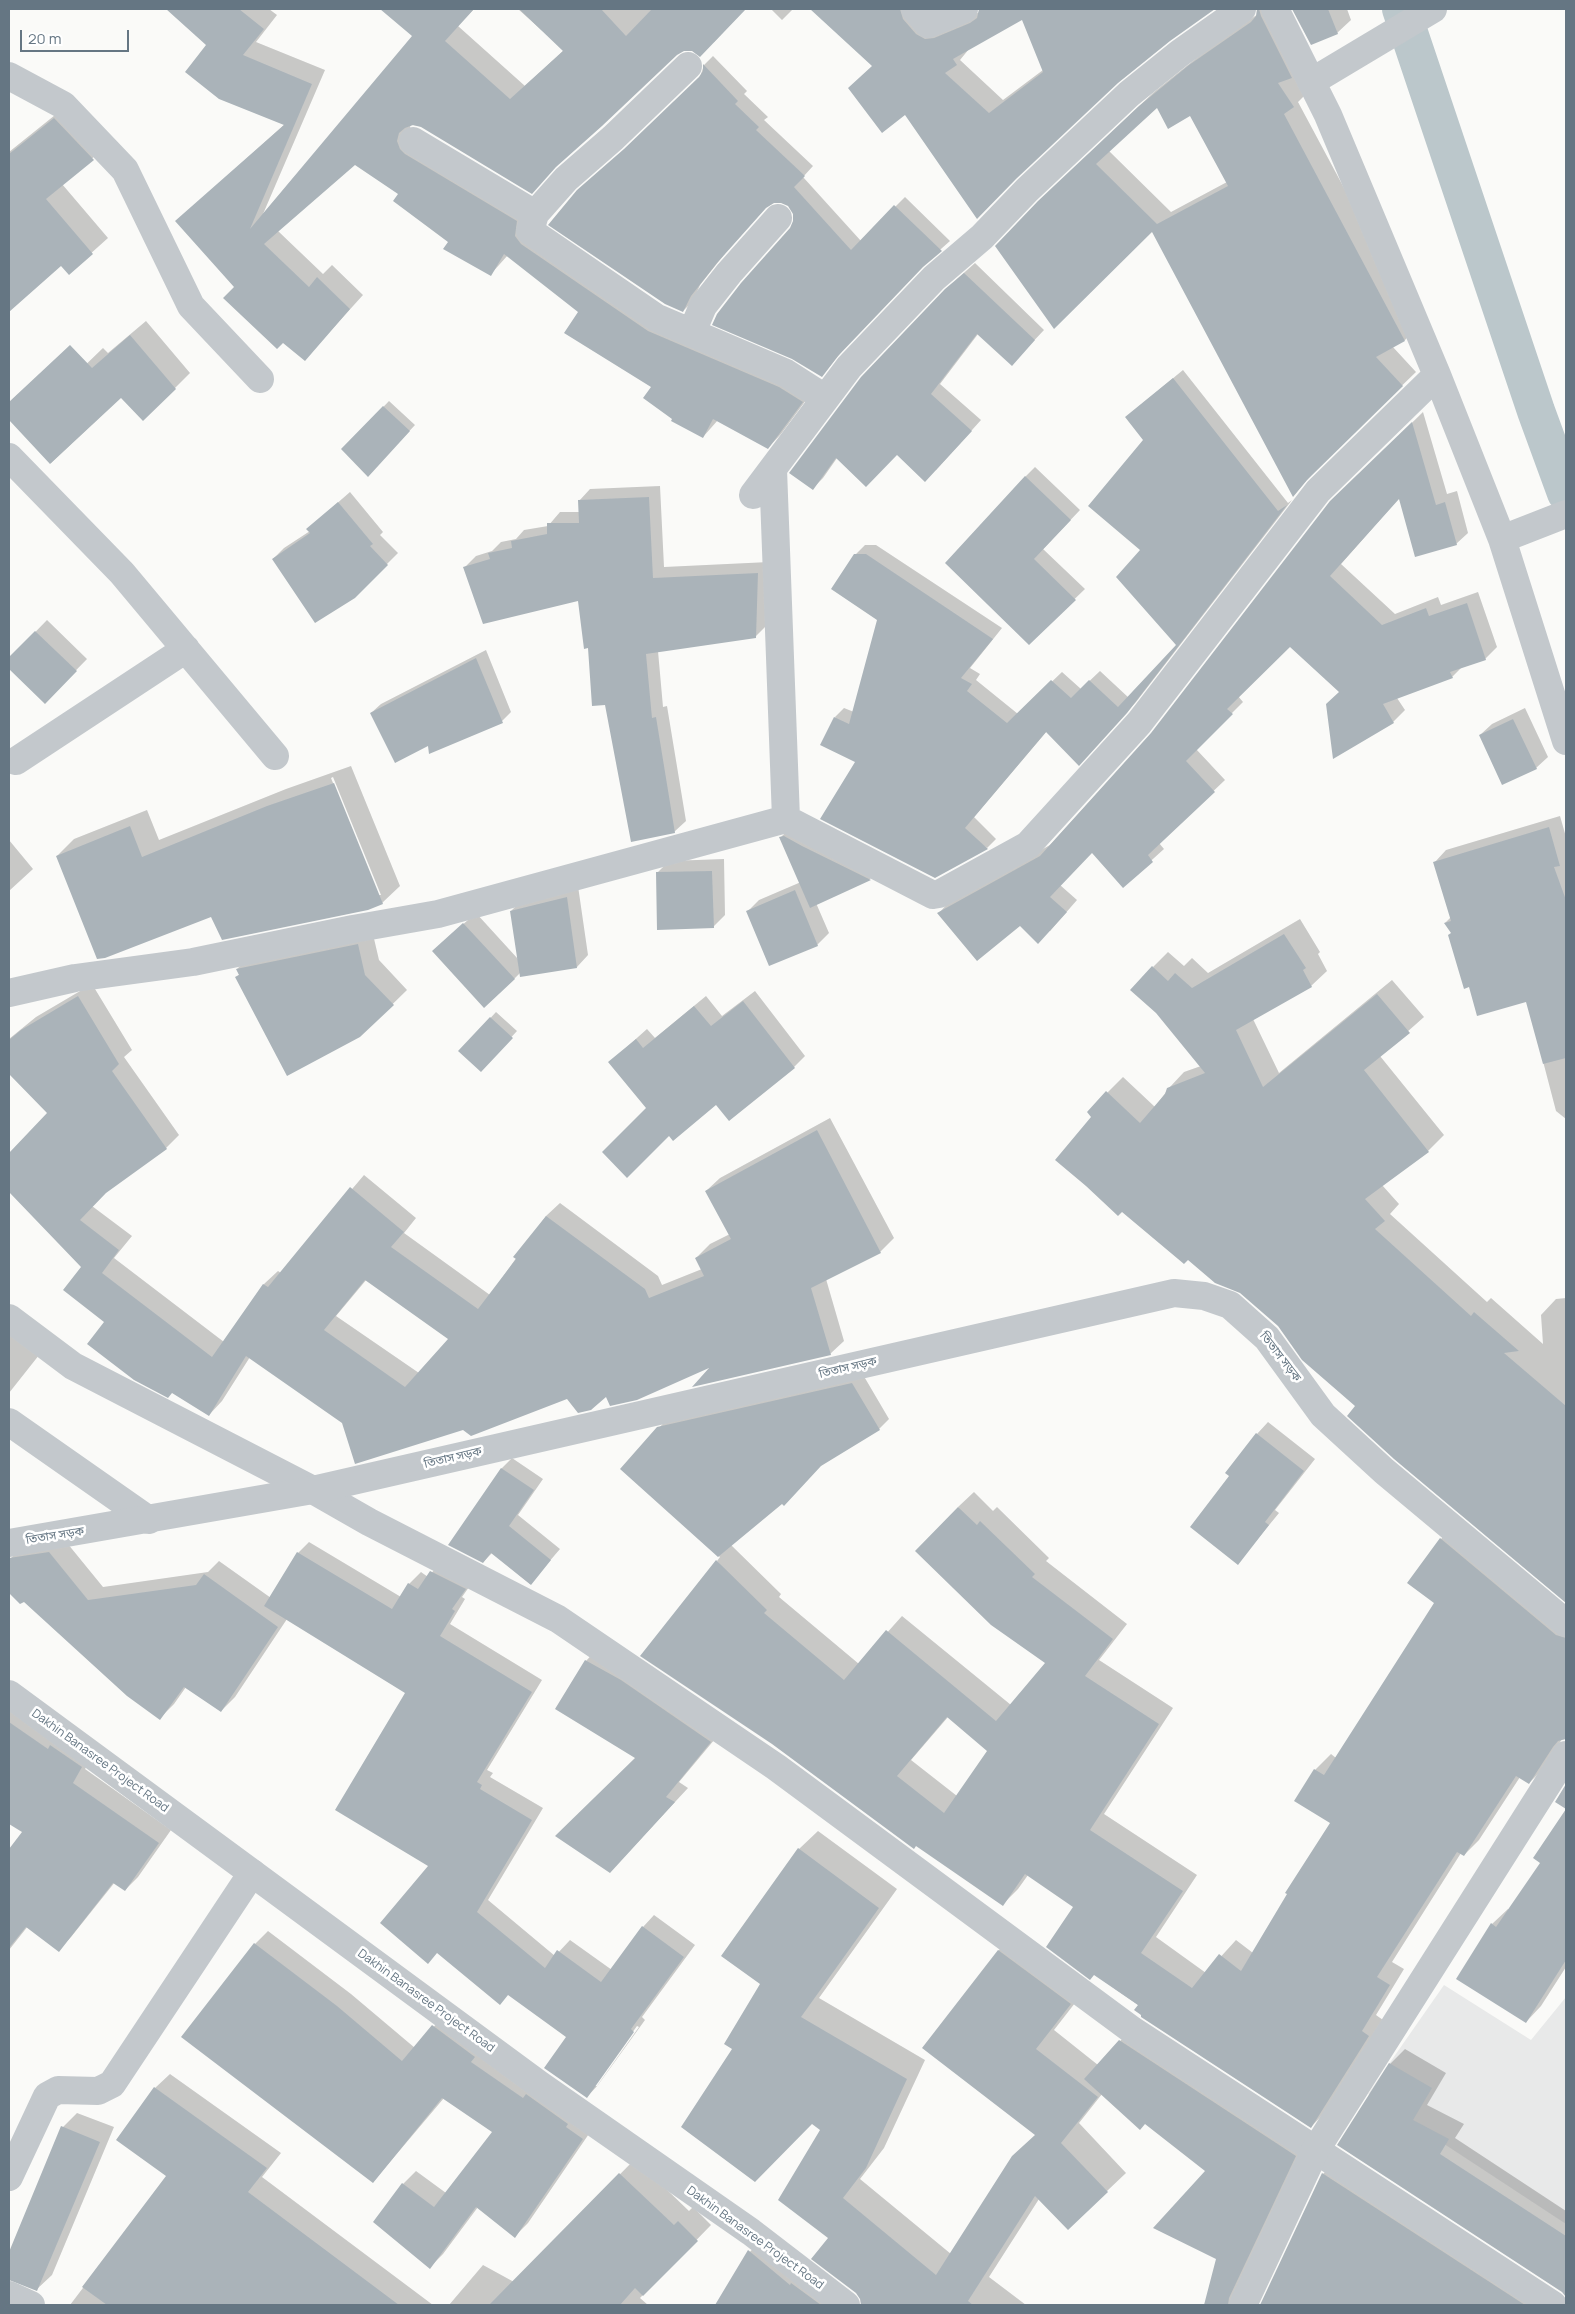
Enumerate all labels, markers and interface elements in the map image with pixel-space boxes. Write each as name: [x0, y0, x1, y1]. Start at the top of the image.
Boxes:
scale bar: [22, 20, 131, 52]
text: 20 m: [28, 28, 61, 49]
street label: তিতাস সড়ক: [1256, 1329, 1304, 1385]
street label: তিতাস সড়ক: [818, 1354, 878, 1382]
street label: তিতাস সড়ক: [423, 1444, 483, 1472]
street label: তিতাস সড়ক: [25, 1524, 85, 1548]
street label: Dakhin Banasree Project Road: [29, 1706, 171, 1816]
street label: Dakhin Banasree Project Road: [355, 1946, 497, 2056]
street label: Dakhin Banasree Project Road: [684, 2183, 826, 2293]

